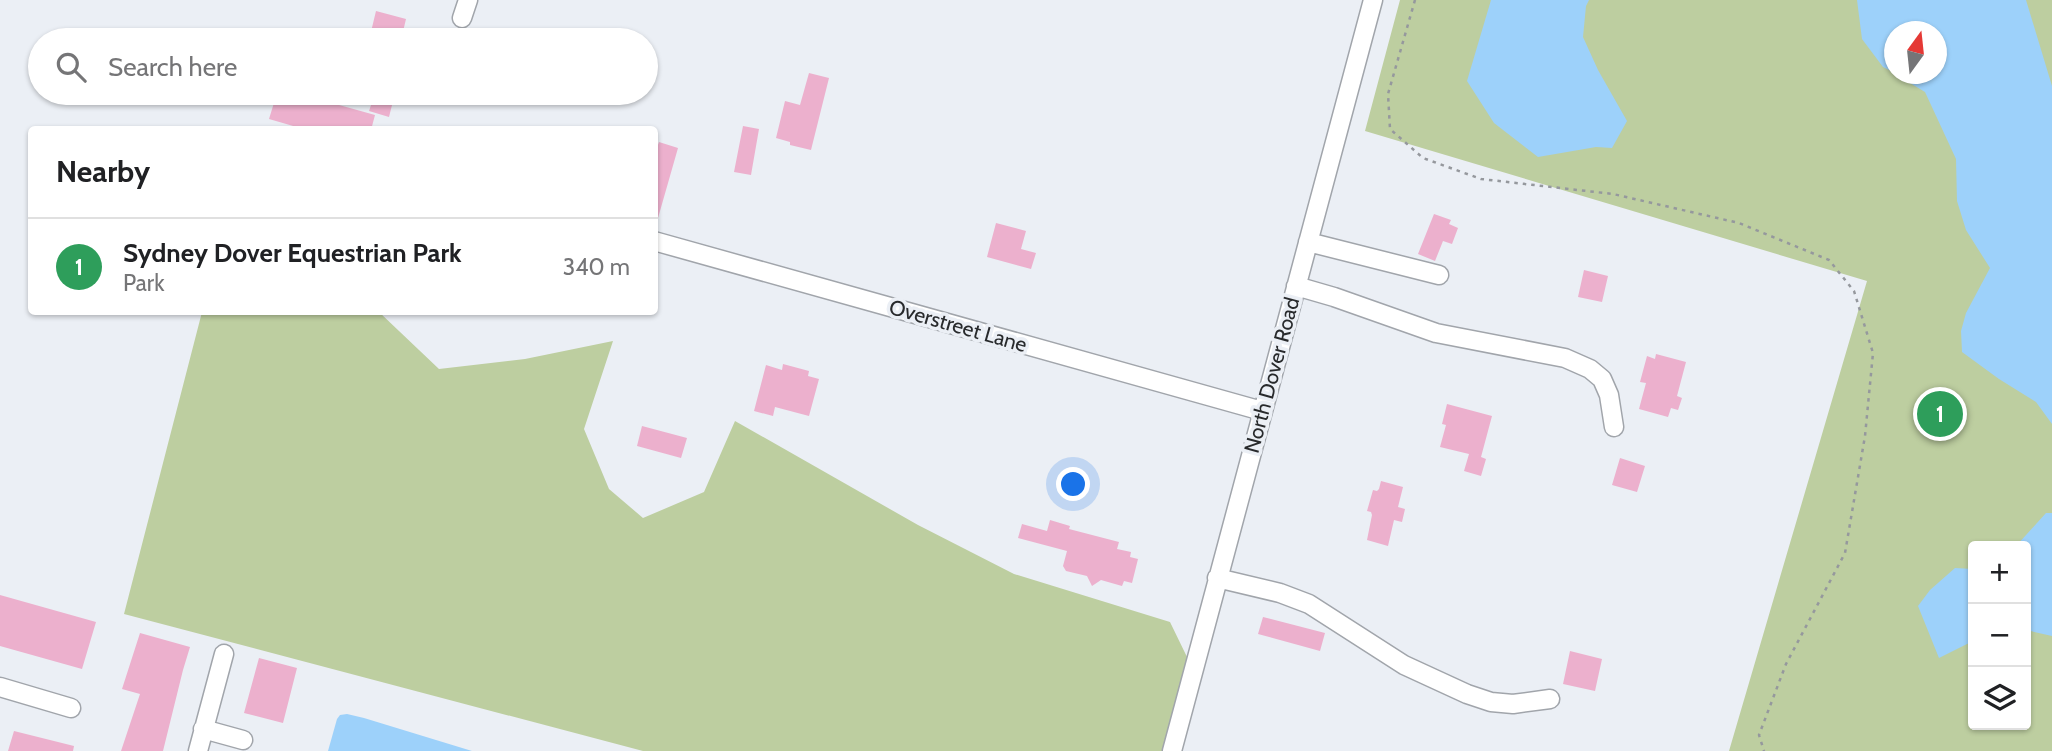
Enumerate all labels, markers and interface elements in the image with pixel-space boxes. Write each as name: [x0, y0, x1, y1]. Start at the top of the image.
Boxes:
north arrow: [1884, 21, 1947, 84]
search box: [28, 28, 658, 105]
icon: search: [52, 48, 90, 86]
text: Search here: [108, 51, 237, 83]
text: Nearby: [56, 153, 150, 190]
text: Sydney Dover Equestrian Park: [123, 237, 462, 269]
text: 1: [75, 253, 83, 281]
text: 340 m: [563, 253, 630, 281]
text: Park: [123, 269, 164, 297]
street label: Overstreet Lane: [886, 294, 1030, 357]
street label: North Dover Road: [1239, 294, 1304, 455]
pin: 1: [1917, 388, 1963, 440]
your location: [1056, 467, 1090, 501]
map controls: [1968, 541, 2031, 730]
button: +: [1968, 541, 2031, 604]
button: −: [1968, 604, 2031, 667]
button: layers: [1968, 667, 2031, 730]

